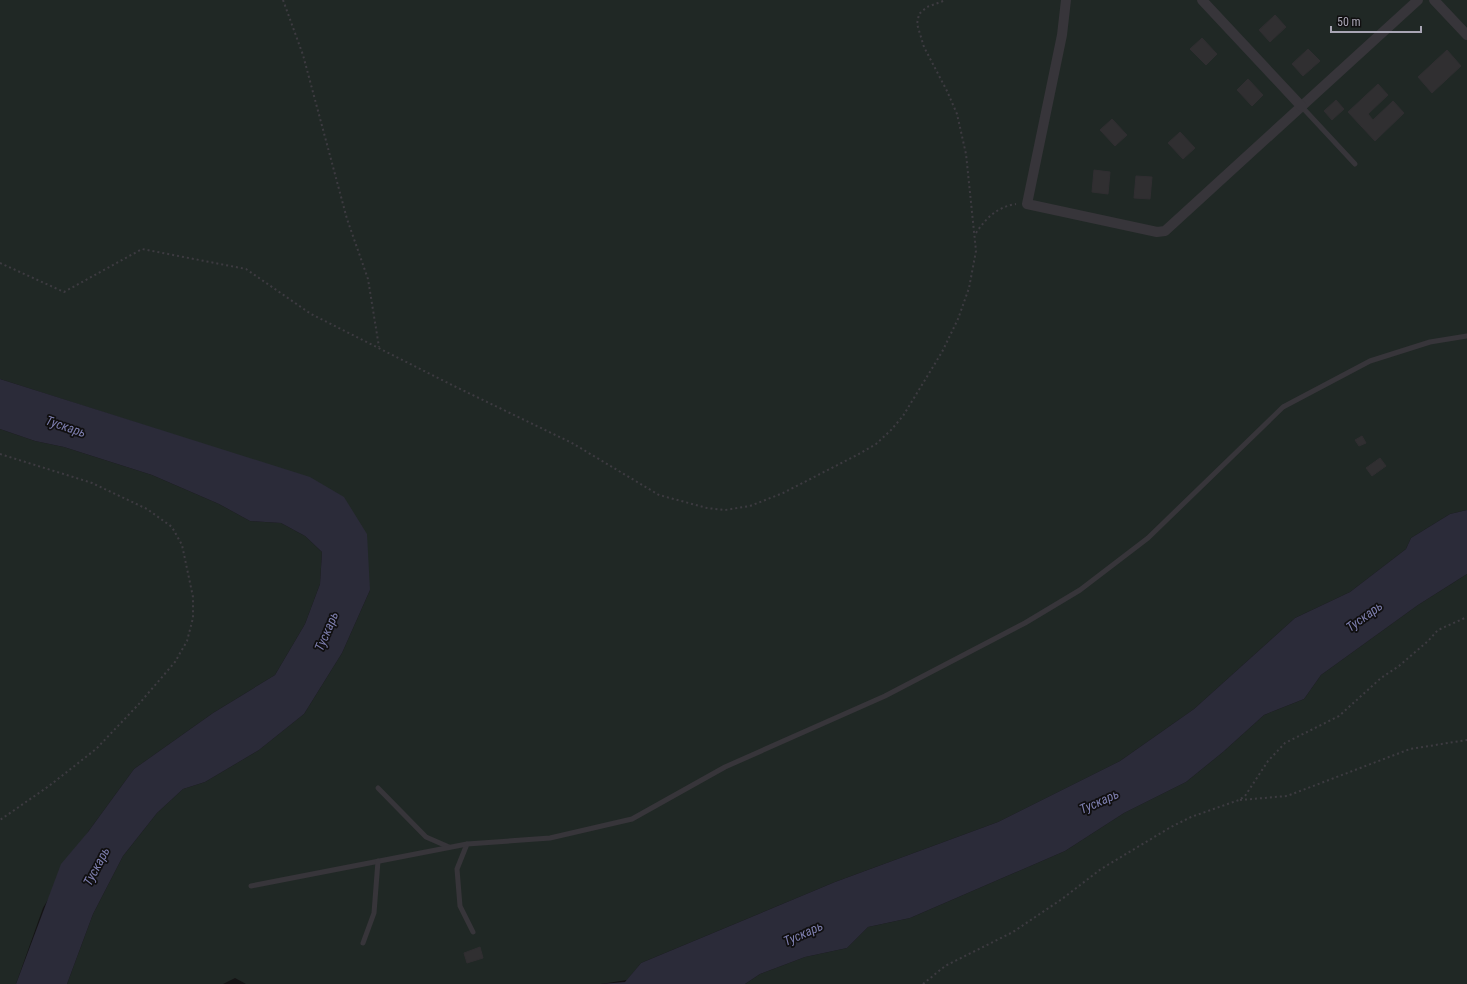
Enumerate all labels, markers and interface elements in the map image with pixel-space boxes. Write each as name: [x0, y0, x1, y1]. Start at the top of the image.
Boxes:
scale bar: [1331, 8, 1421, 34]
text: 50 m: [1337, 15, 1361, 29]
water label: Тускарь: [44, 413, 88, 440]
water label: Тускарь: [1343, 598, 1385, 635]
water label: Тускарь: [311, 609, 341, 653]
water label: Тускарь: [1077, 786, 1121, 817]
water label: Тускарь: [80, 844, 113, 888]
water label: Тускарь: [781, 918, 825, 949]

